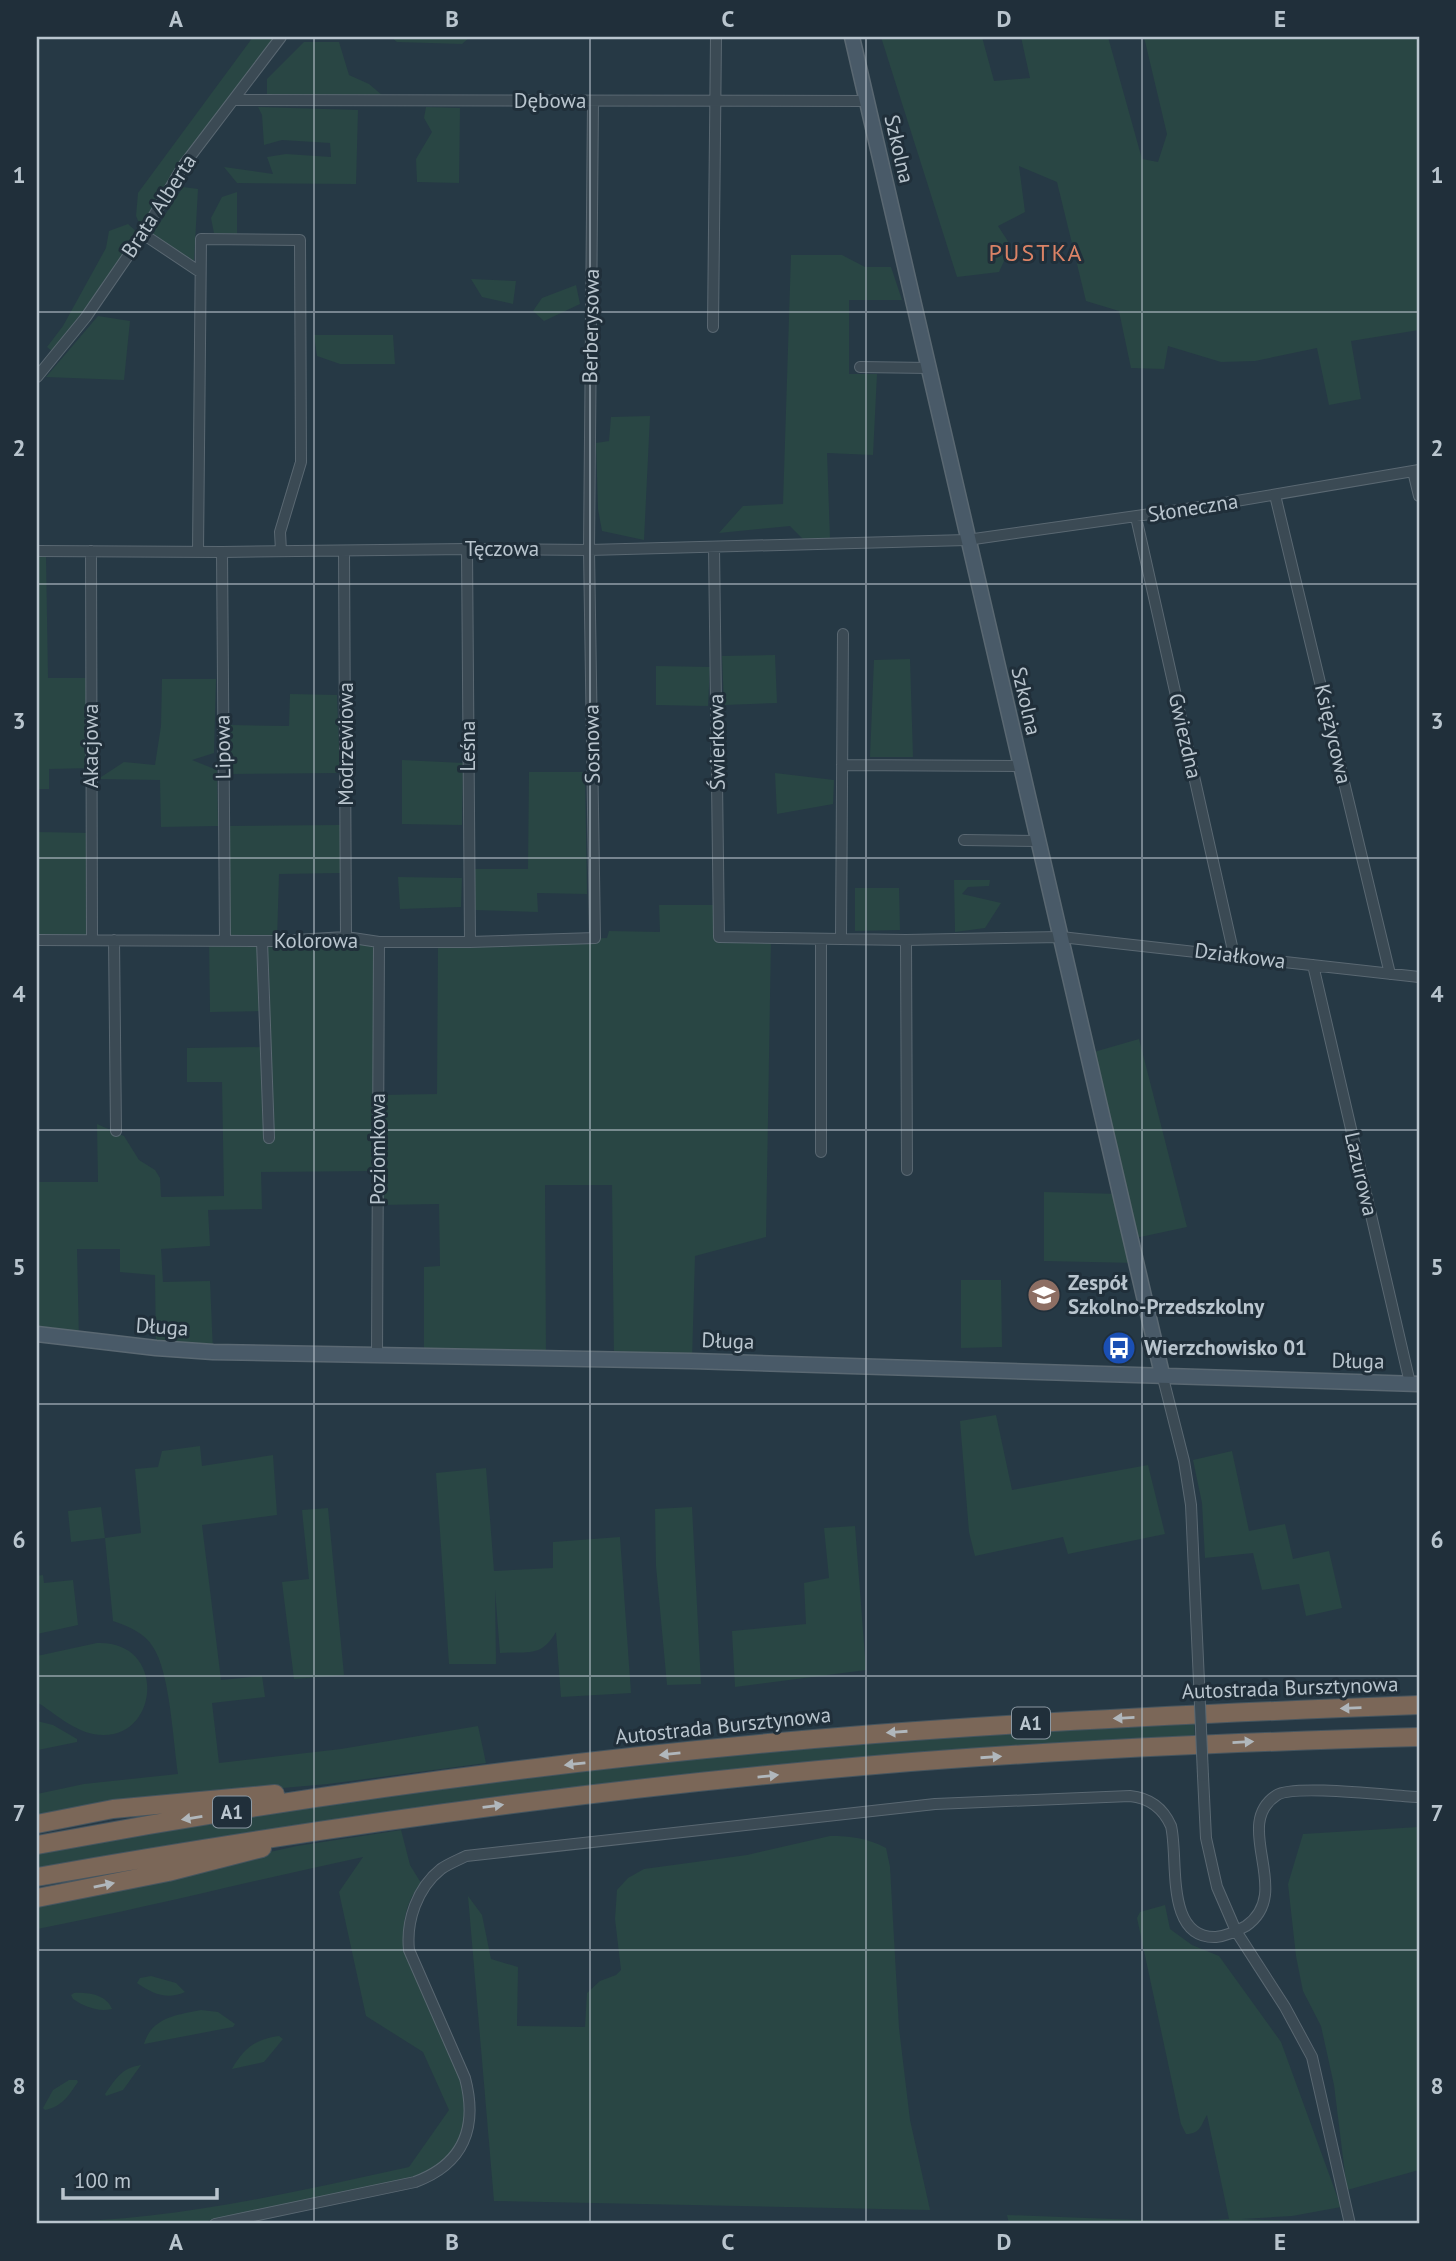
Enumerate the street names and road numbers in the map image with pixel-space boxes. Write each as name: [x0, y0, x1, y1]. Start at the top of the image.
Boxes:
street label: Dębowa: [514, 87, 586, 114]
street label: Szkolna: [879, 112, 920, 186]
street label: Brata Alberta: [115, 149, 202, 263]
street label: Berberysowa: [576, 268, 605, 384]
street label: Słoneczna: [1146, 487, 1240, 528]
street label: Tęczowa: [465, 535, 539, 562]
street label: Szkolna: [1006, 664, 1047, 738]
street label: Księżycowa: [1309, 681, 1358, 786]
street label: Modrzewiowa: [332, 682, 359, 806]
street label: Gwiezdna: [1163, 690, 1208, 781]
street label: Świerkowa: [702, 693, 731, 791]
street label: Akacjowa: [77, 704, 104, 788]
street label: Sosnowa: [577, 704, 606, 784]
street label: Lipowa: [208, 714, 237, 780]
street label: Leśna: [454, 720, 481, 772]
street label: Kolorowa: [274, 927, 358, 954]
street label: Działkowa: [1193, 937, 1287, 974]
street label: Poziomkowa: [364, 1093, 391, 1205]
street label: Lazurowa: [1339, 1129, 1384, 1219]
street label: Długa: [135, 1311, 189, 1342]
street label: Długa: [701, 1326, 755, 1355]
street label: Długa: [1331, 1347, 1385, 1374]
street label: Autostrada Bursztynowa: [1181, 1670, 1399, 1705]
street label: Autostrada Bursztynowa: [614, 1701, 832, 1750]
road number: A1: [1012, 1708, 1050, 1738]
road number: A1: [213, 1796, 251, 1828]

